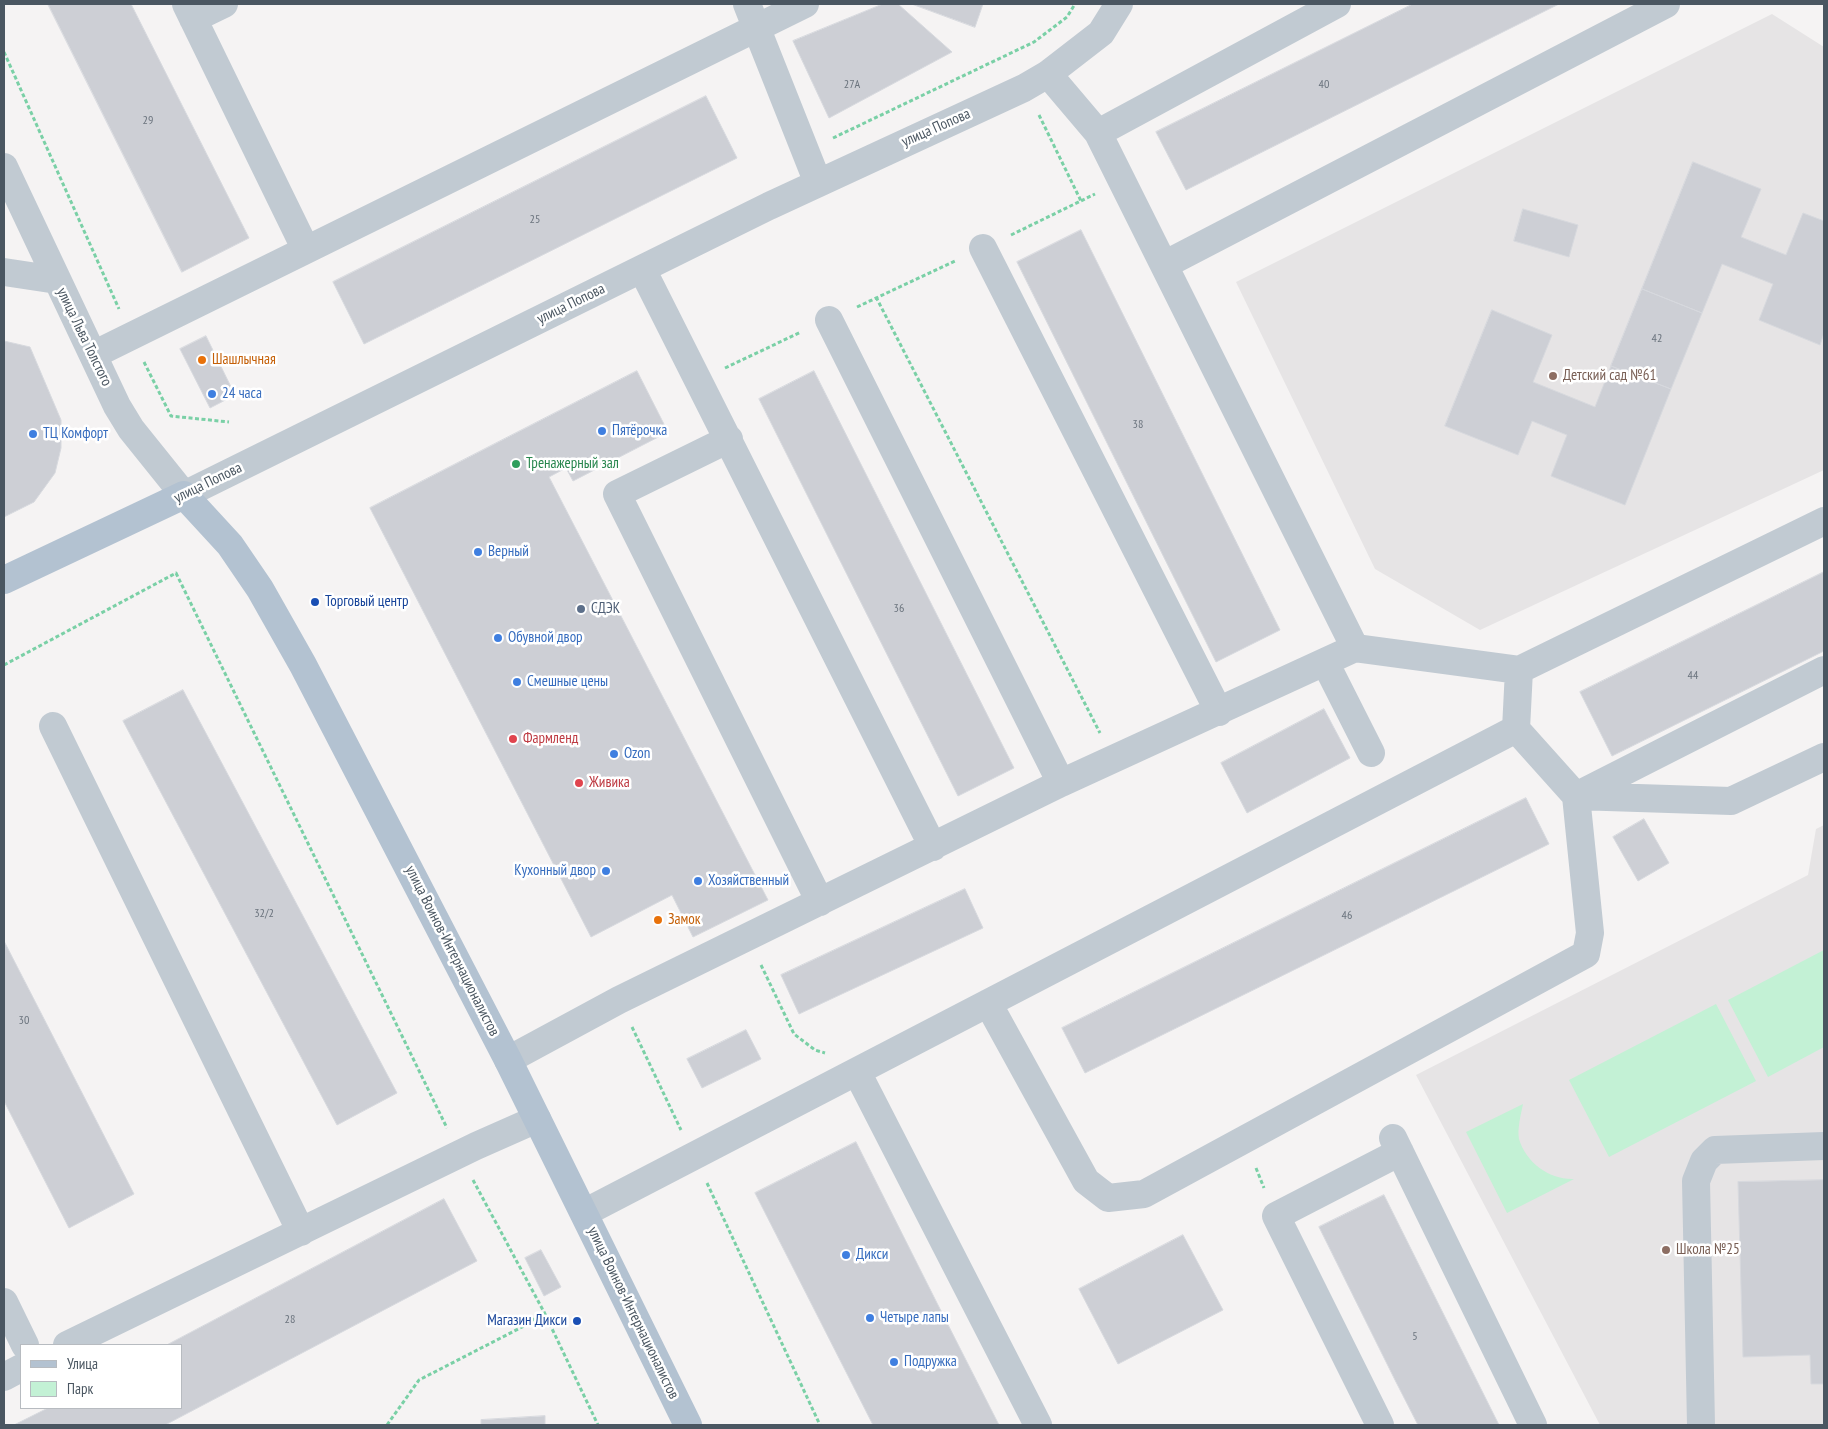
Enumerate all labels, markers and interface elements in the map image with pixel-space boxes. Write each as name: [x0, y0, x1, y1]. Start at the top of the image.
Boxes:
house number: 27А: [844, 78, 860, 92]
house number: 40: [1319, 78, 1329, 92]
street label: улица Попова: [899, 105, 973, 151]
house number: 29: [143, 114, 153, 128]
house number: 25: [530, 213, 540, 227]
street label: улица Попова: [534, 280, 608, 328]
street label: улица Льва Толстого: [52, 285, 116, 389]
house number: 42: [1652, 332, 1662, 346]
place label: Шашлычная: [212, 351, 276, 369]
marker: Шашлычная: [196, 354, 208, 366]
place label: Детский сад №61: [1563, 367, 1656, 385]
marker: Детский сад №61: [1547, 370, 1559, 382]
place label: 24 часа: [222, 385, 262, 403]
marker: 24 часа: [206, 388, 218, 400]
house number: 38: [1133, 418, 1143, 432]
place label: Пятёрочка: [612, 422, 667, 440]
place label: ТЦ Комфорт: [43, 425, 108, 443]
marker: Пятёрочка: [596, 425, 608, 437]
marker: ТЦ Комфорт: [27, 428, 39, 440]
place label: Тренажерный зал: [526, 455, 619, 473]
marker: Тренажерный зал: [510, 458, 522, 470]
street label: улица Попова: [171, 459, 245, 507]
place label: Верный: [488, 543, 529, 561]
marker: Верный: [472, 546, 484, 558]
place label: Торговый центр: [325, 593, 408, 611]
marker: Торговый центр: [309, 596, 321, 608]
place label: СДЭК: [591, 600, 620, 618]
house number: 36: [894, 602, 904, 616]
marker: СДЭК: [575, 603, 587, 615]
place label: Обувной двор: [508, 629, 583, 647]
marker: Обувной двор: [492, 632, 504, 644]
house number: 44: [1688, 669, 1698, 683]
place label: Смешные цены: [527, 673, 608, 691]
marker: Смешные цены: [511, 676, 523, 688]
place label: Фармленд: [523, 730, 578, 748]
marker: Фармленд: [507, 733, 519, 745]
place label: Ozon: [624, 745, 650, 763]
marker: Ozon: [608, 748, 620, 760]
place label: Живика: [589, 774, 630, 792]
marker: Живика: [573, 777, 585, 789]
place label: Кухонный двор: [514, 862, 596, 880]
street label: улица Воинов-Интернационалистов: [401, 863, 503, 1039]
marker: Кухонный двор: [600, 865, 612, 877]
place label: Хозяйственный: [708, 872, 789, 890]
marker: Хозяйственный: [692, 875, 704, 887]
house number: 32/2: [254, 907, 274, 921]
house number: 46: [1342, 909, 1352, 923]
place label: Замок: [668, 911, 701, 929]
marker: Замок: [652, 914, 664, 926]
house number: 30: [19, 1014, 29, 1028]
street label: улица Воинов-Интернационалистов: [583, 1224, 683, 1402]
place label: Школа №25: [1676, 1241, 1740, 1259]
marker: Школа №25: [1660, 1244, 1672, 1256]
place label: Дикси: [856, 1246, 888, 1264]
marker: Дикси: [840, 1249, 852, 1261]
place label: Четыре лапы: [880, 1309, 949, 1327]
place label: Магазин Дикси: [487, 1312, 567, 1330]
marker: Четыре лапы: [864, 1312, 876, 1324]
house number: 28: [285, 1313, 295, 1327]
marker: Магазин Дикси: [571, 1315, 583, 1327]
house number: 5: [1412, 1330, 1418, 1344]
legend: [20, 1344, 182, 1409]
place label: Подружка: [904, 1353, 957, 1371]
text: Улица: [67, 1354, 98, 1373]
marker: Подружка: [888, 1356, 900, 1368]
text: Парк: [67, 1379, 93, 1398]

